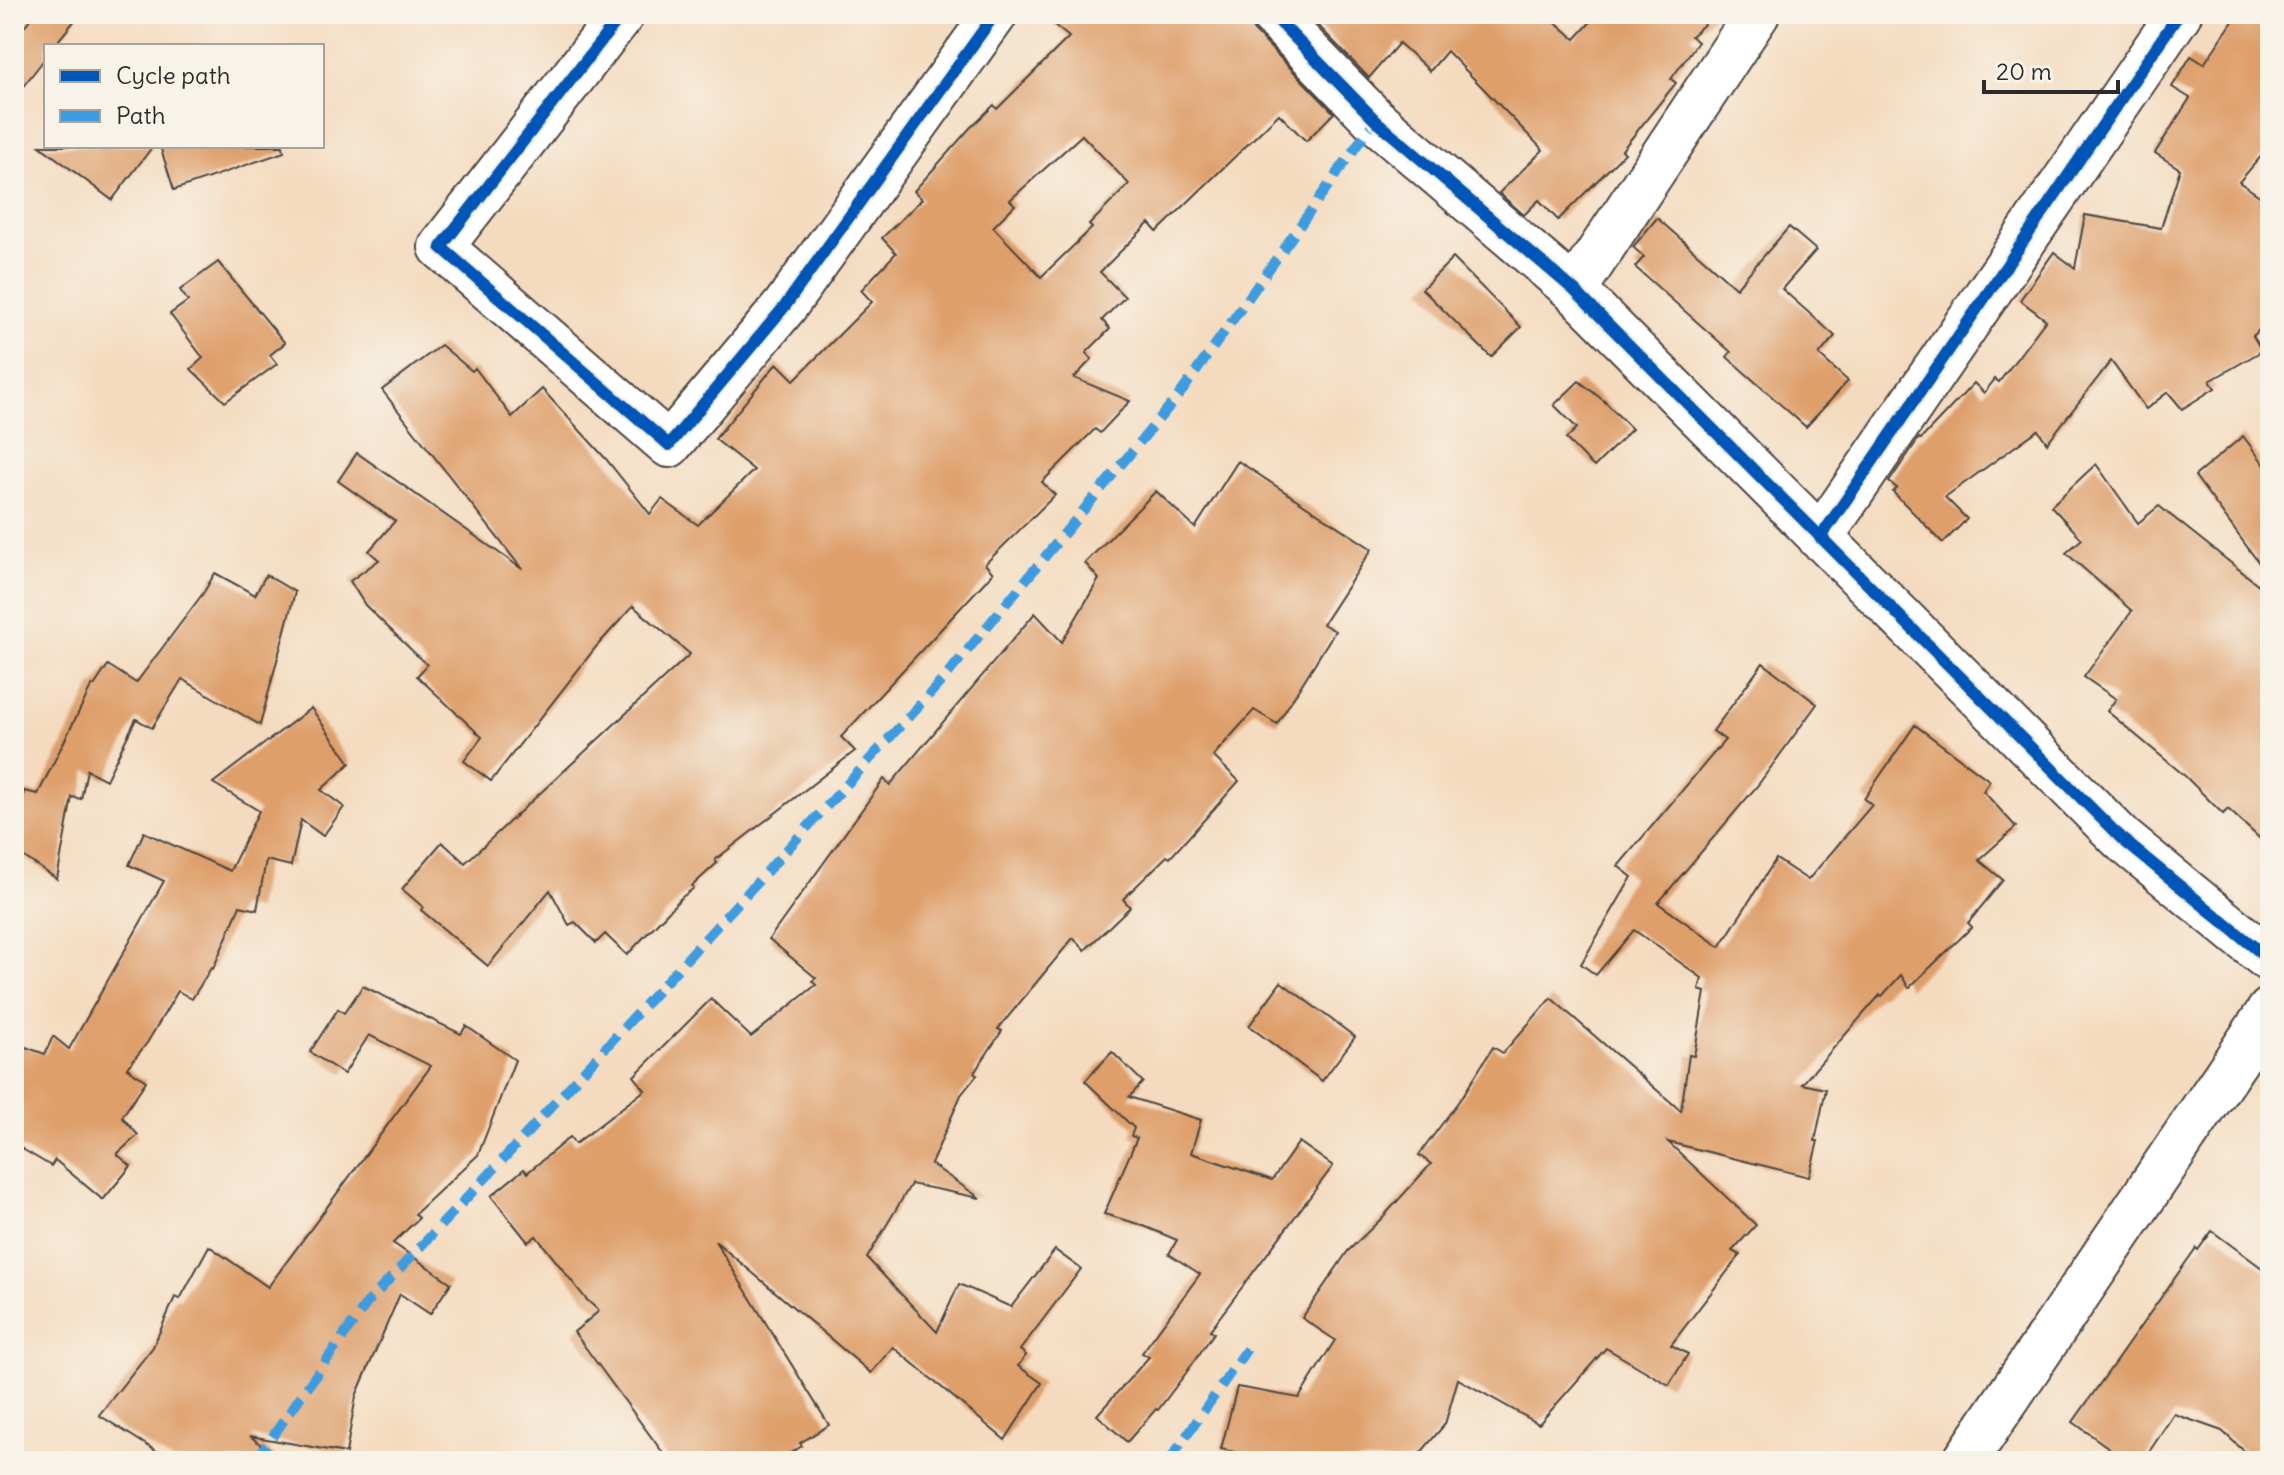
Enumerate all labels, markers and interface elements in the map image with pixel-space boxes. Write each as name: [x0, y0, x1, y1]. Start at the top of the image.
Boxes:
legend: [44, 44, 324, 148]
scale bar: [1984, 44, 2118, 94]
text: 20 m: [1996, 56, 2052, 86]
text: Cycle path: [116, 60, 231, 90]
text: Path: [116, 100, 166, 130]

